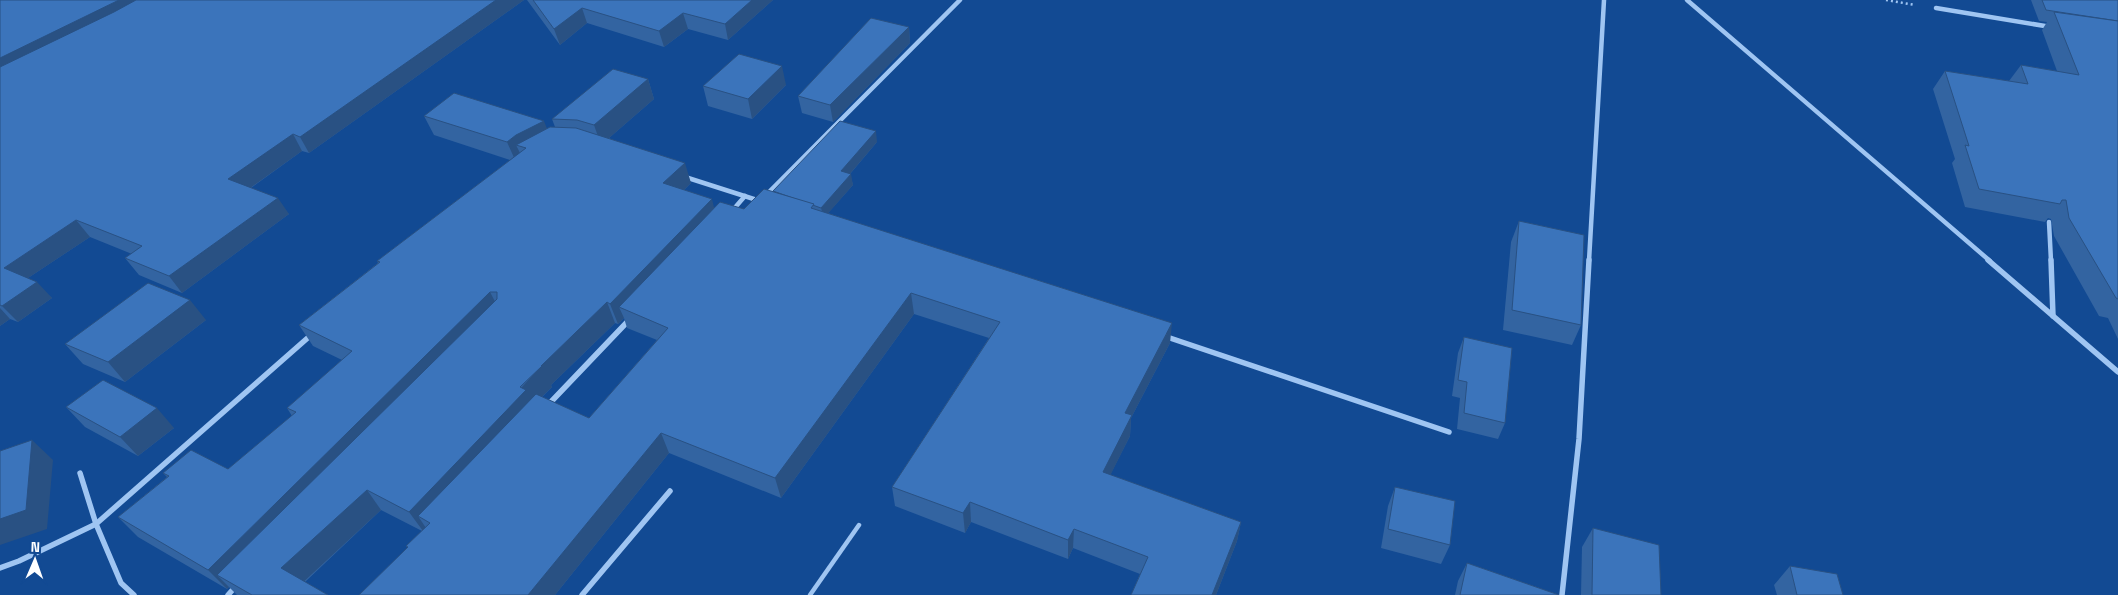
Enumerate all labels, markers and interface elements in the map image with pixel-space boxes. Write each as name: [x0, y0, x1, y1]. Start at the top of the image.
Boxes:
north arrow: [10, 535, 60, 585]
text: N: [30, 538, 40, 556]

